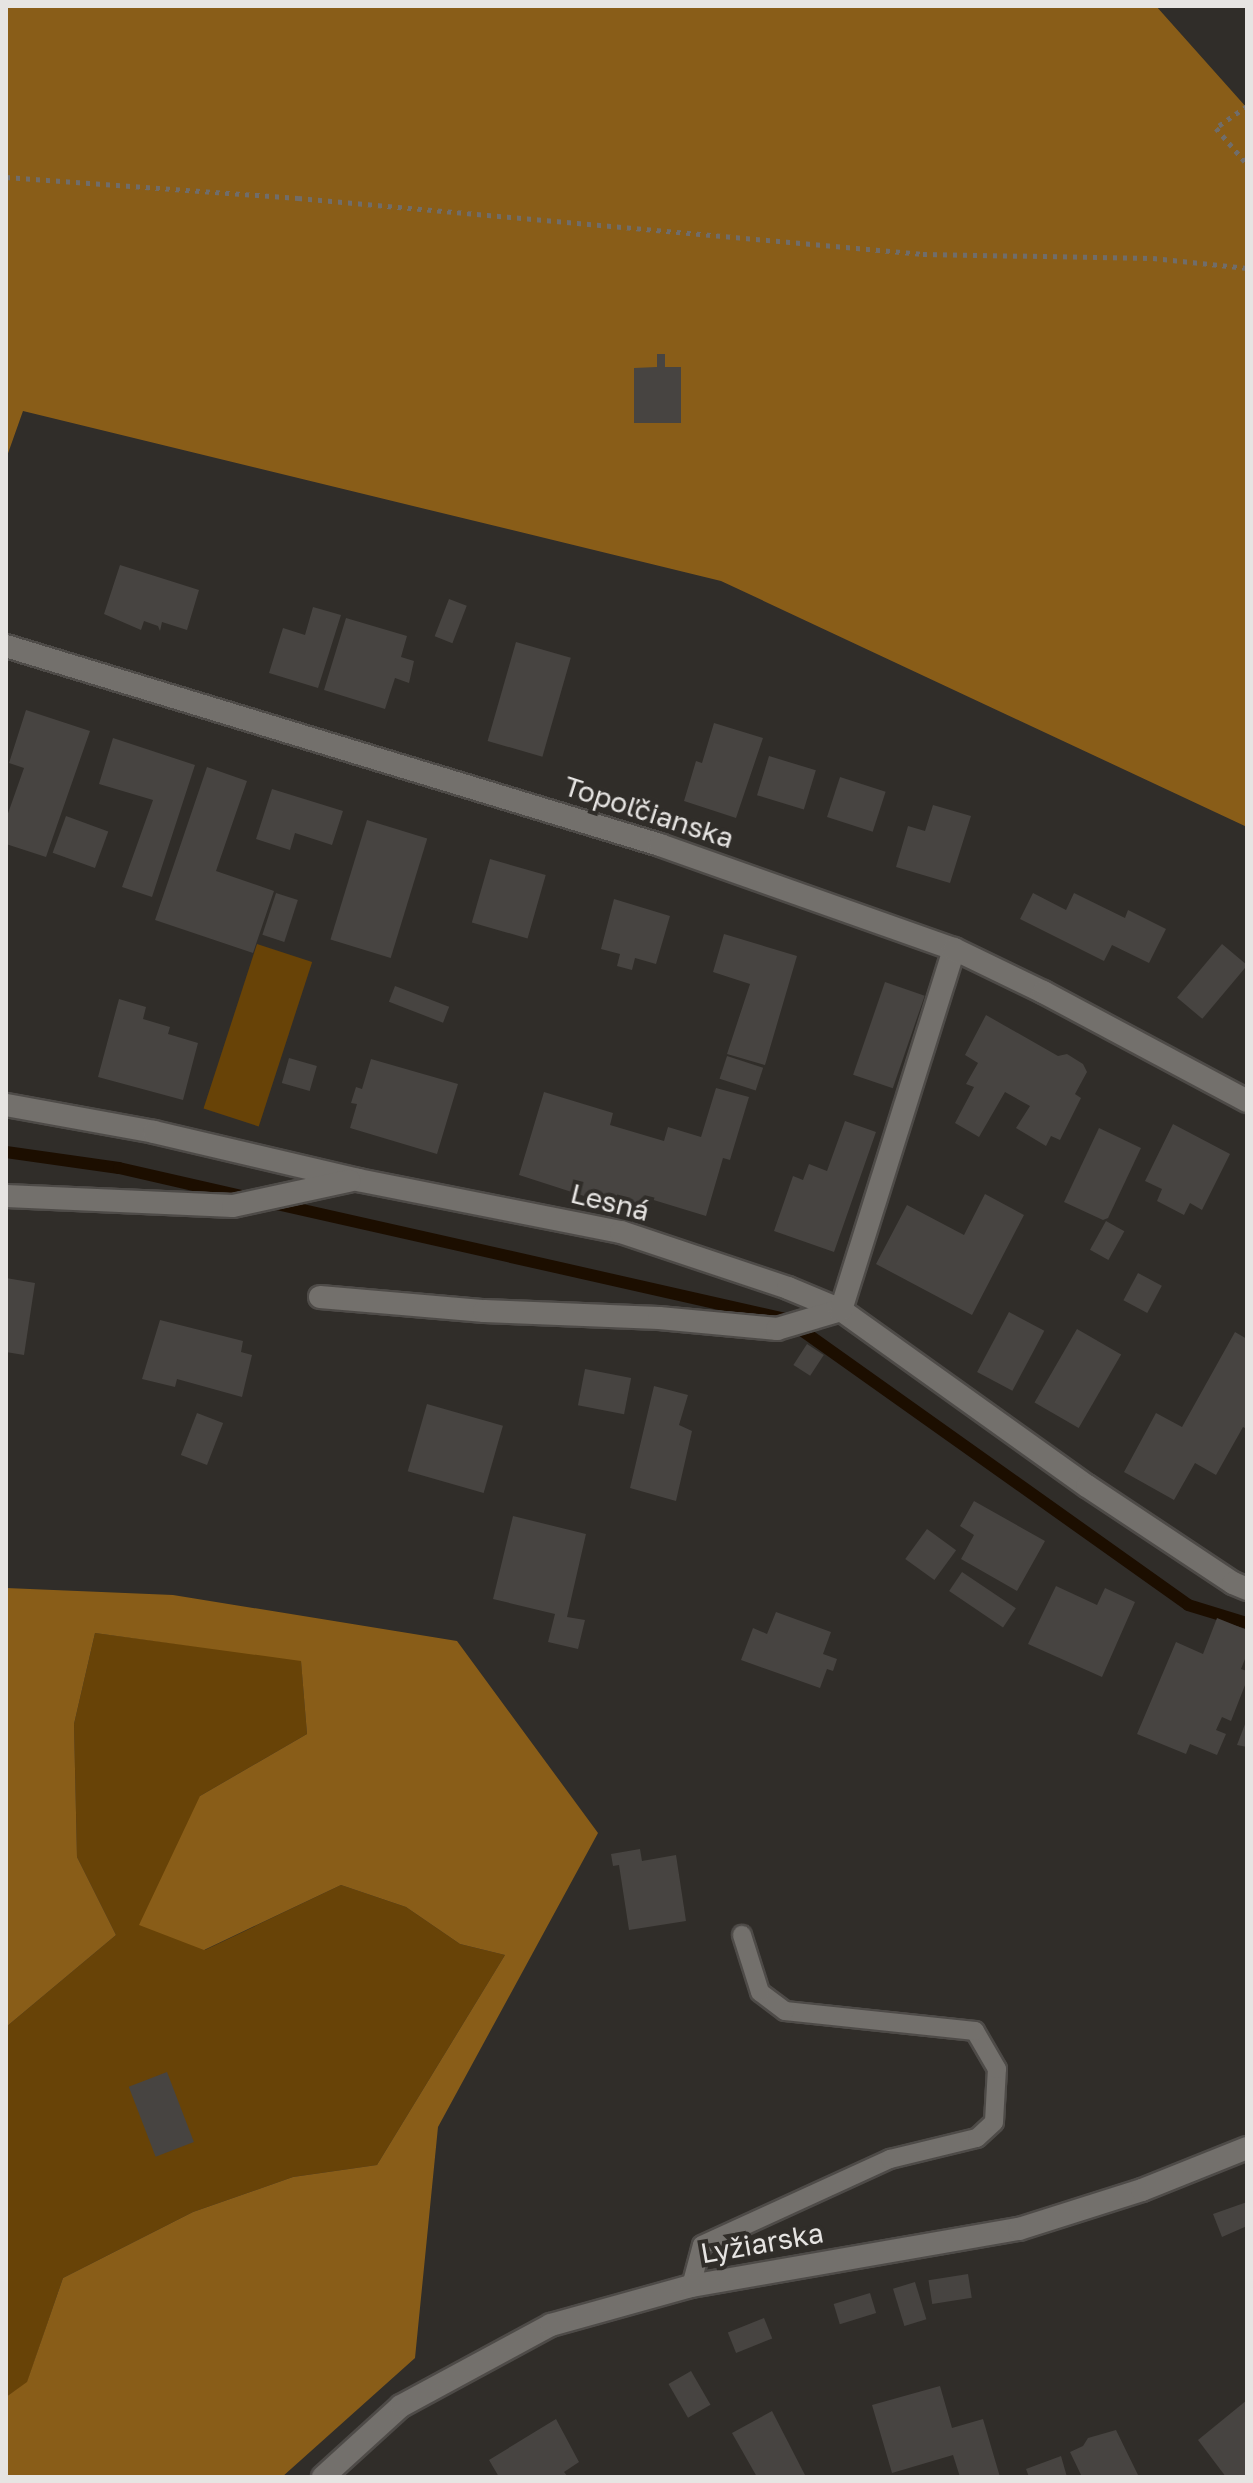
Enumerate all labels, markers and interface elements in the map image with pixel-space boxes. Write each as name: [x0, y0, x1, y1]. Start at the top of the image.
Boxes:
street label: Topoľčianska: [560, 769, 738, 855]
street label: Lesná: [567, 1176, 653, 1228]
street label: Lyžiarska: [698, 2216, 826, 2270]

